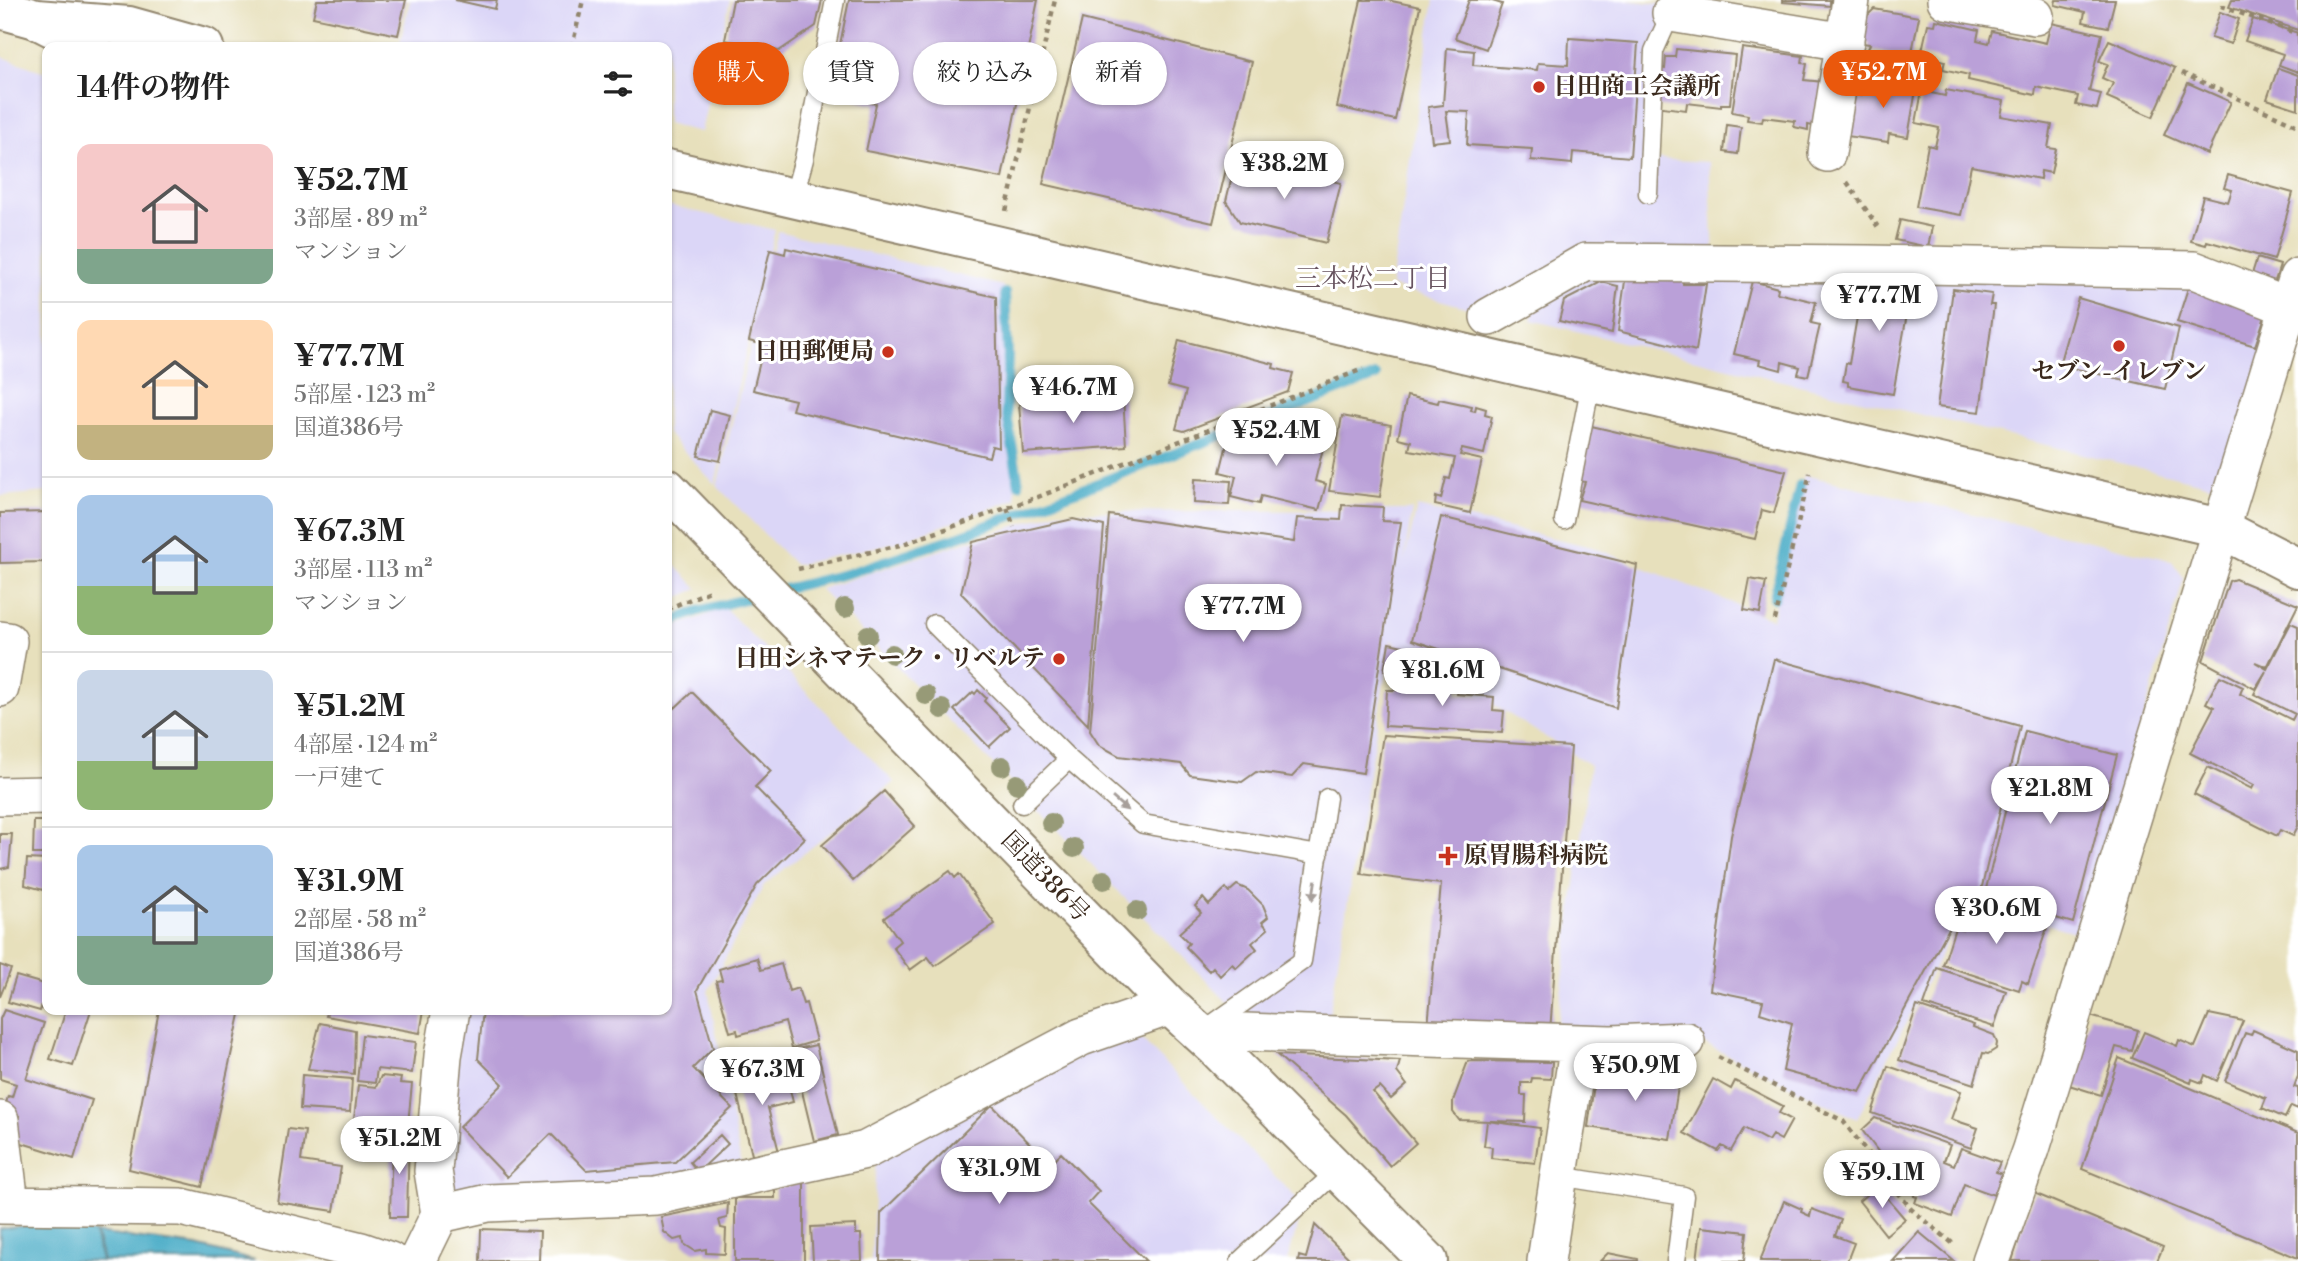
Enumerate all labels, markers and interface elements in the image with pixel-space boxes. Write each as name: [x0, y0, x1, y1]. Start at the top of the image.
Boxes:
chip: 購入: [693, 42, 789, 105]
chip: 賃貸: [803, 42, 899, 105]
chip: 絞り込み: [913, 42, 1057, 105]
chip: 新着: [1071, 42, 1167, 105]
pin: ¥52.7M: [1826, 50, 1940, 110]
text: ¥52.7M: [1839, 59, 1927, 87]
icon: filters: [599, 65, 637, 103]
text: 14件の物件: [77, 69, 230, 107]
place label: 日田商工会議所: [1553, 72, 1721, 102]
marker: 日田商工会議所: [1531, 79, 1547, 95]
pin: ¥38.2M: [1227, 142, 1341, 201]
text: ¥38.2M: [1240, 150, 1328, 178]
text: ¥52.7M: [294, 162, 408, 200]
icon: home: [133, 172, 217, 256]
text: 3部屋 · 89 m²: [294, 205, 427, 233]
text: マンション: [294, 238, 408, 266]
district label: 三本松二丁目: [1295, 263, 1451, 295]
pin: ¥77.7M: [1822, 274, 1936, 333]
text: ¥77.7M: [1837, 282, 1921, 310]
place label: 日田郵便局: [754, 337, 874, 367]
text: ¥77.7M: [294, 338, 404, 376]
marker: セブン-イレブン: [2111, 338, 2127, 354]
marker: 日田郵便局: [880, 344, 896, 360]
icon: home: [133, 348, 217, 432]
place label: セブン-イレブン: [2031, 357, 2207, 387]
pin: ¥46.7M: [1016, 366, 1130, 425]
text: ¥46.7M: [1029, 374, 1117, 402]
text: 5部屋 · 123 m²: [294, 381, 435, 409]
pin: ¥52.4M: [1219, 408, 1333, 468]
text: 国道386号: [294, 414, 404, 442]
text: ¥52.4M: [1231, 417, 1321, 445]
text: ¥67.3M: [294, 513, 405, 551]
icon: home: [133, 523, 217, 607]
text: 3部屋 · 113 m²: [294, 556, 432, 584]
pin: ¥77.7M: [1186, 584, 1300, 644]
text: マンション: [294, 589, 408, 617]
text: ¥77.7M: [1201, 593, 1285, 621]
place label: 日田シネマテーク・リベルテ: [734, 644, 1045, 674]
pin: ¥81.6M: [1385, 648, 1499, 708]
marker: 日田シネマテーク・リベルテ: [1051, 651, 1067, 667]
text: ¥81.6M: [1399, 657, 1485, 685]
text: ¥51.2M: [294, 688, 405, 726]
icon: home: [133, 698, 217, 782]
text: 4部屋 · 124 m²: [294, 731, 437, 759]
text: 一戸建て: [294, 764, 386, 792]
pin: ¥21.8M: [1993, 766, 2107, 826]
text: ¥21.8M: [2007, 775, 2093, 803]
one-way arrow: [1112, 796, 1129, 811]
street label: 国道386号: [994, 825, 1096, 929]
place label: 原胃腸科病院: [1464, 841, 1608, 871]
marker: 原胃腸科病院: [1438, 846, 1458, 866]
text: ¥31.9M: [294, 863, 404, 901]
icon: home: [133, 873, 217, 957]
one-way arrow: [1308, 879, 1319, 901]
pin: ¥30.6M: [1939, 886, 2053, 946]
text: ¥30.6M: [1951, 895, 2041, 923]
text: 2部屋 · 58 m²: [294, 906, 426, 934]
text: 国道386号: [294, 939, 404, 967]
pin: ¥50.9M: [1578, 1044, 1692, 1103]
pin: ¥67.3M: [705, 1048, 819, 1107]
text: ¥50.9M: [1590, 1052, 1680, 1080]
text: ¥67.3M: [720, 1056, 804, 1084]
pin: ¥51.2M: [342, 1116, 456, 1176]
text: ¥51.2M: [356, 1125, 442, 1153]
pin: ¥31.9M: [942, 1146, 1056, 1206]
pin: ¥59.1M: [1825, 1150, 1939, 1210]
text: ¥31.9M: [957, 1155, 1041, 1183]
text: ¥59.1M: [1839, 1159, 1925, 1187]

